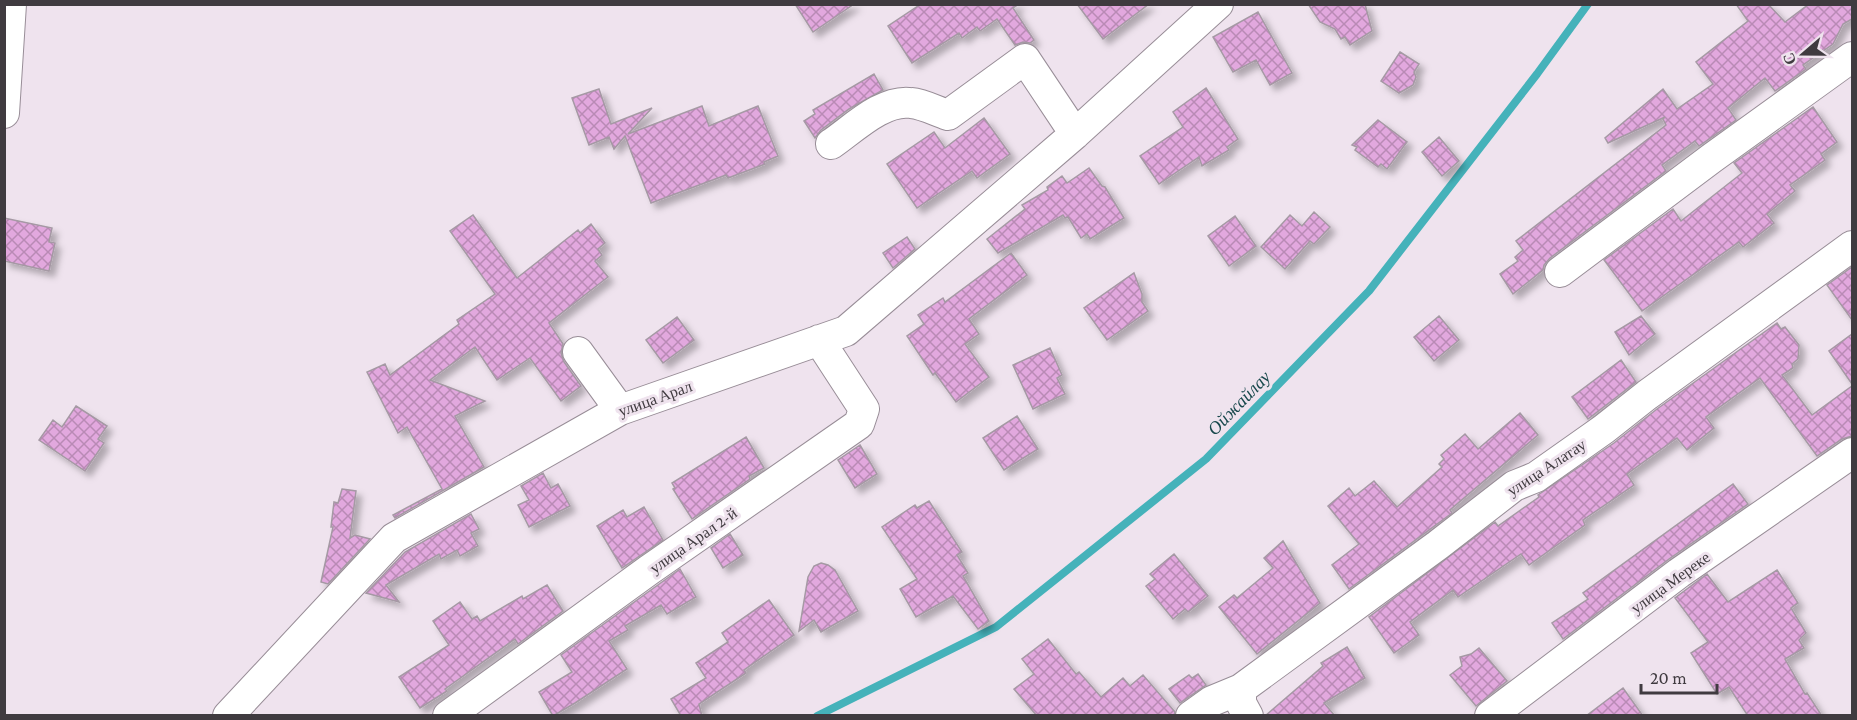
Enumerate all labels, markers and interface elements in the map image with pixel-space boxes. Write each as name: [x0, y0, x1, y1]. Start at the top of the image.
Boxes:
north arrow: [1773, 24, 1833, 84]
text: С: [1779, 51, 1799, 67]
water label: Ойжайлау: [1204, 367, 1274, 439]
street label: улица Арал: [616, 377, 695, 421]
street label: улица Алатау: [1504, 436, 1589, 500]
street label: улица Арал 2-й: [647, 504, 741, 578]
street label: улица Мереке: [1628, 548, 1714, 617]
scale bar: [1641, 657, 1718, 695]
text: 20 m: [1650, 668, 1687, 688]

